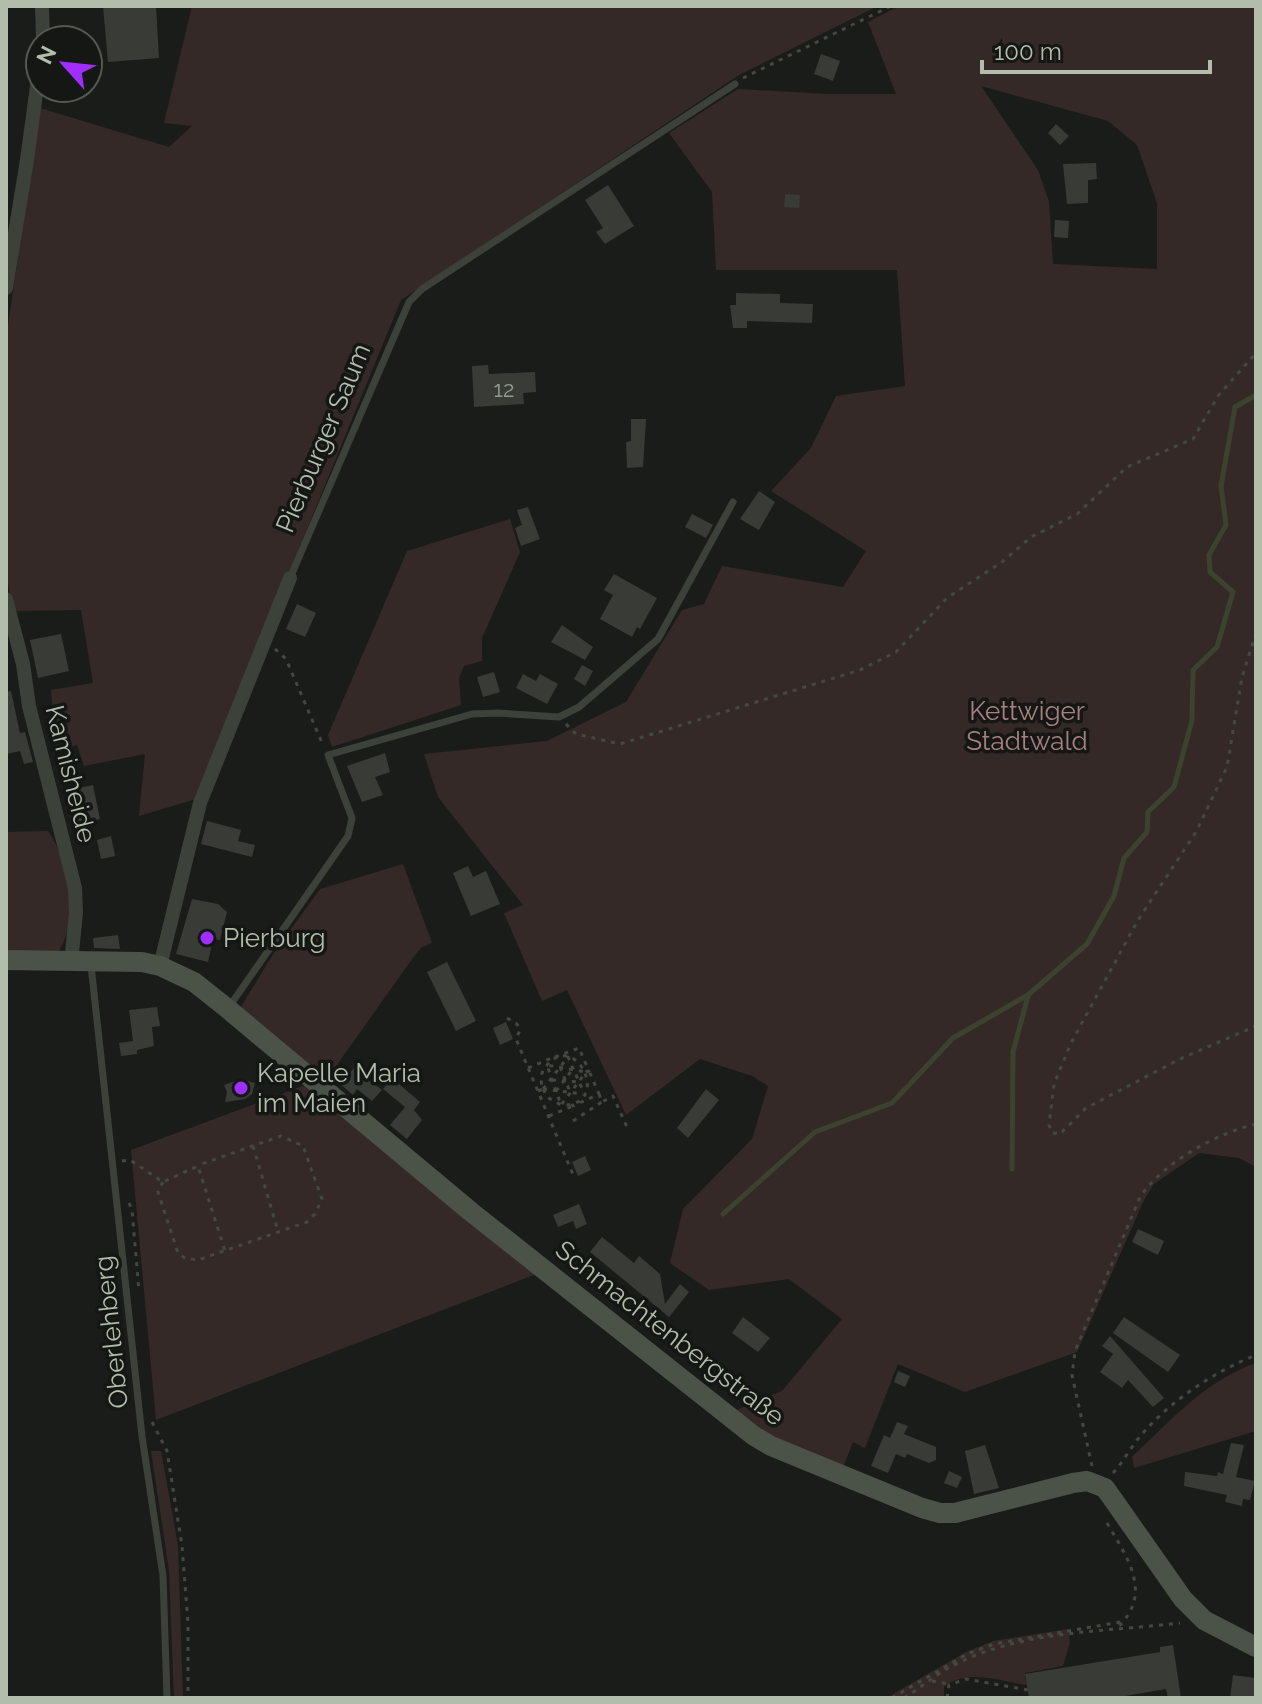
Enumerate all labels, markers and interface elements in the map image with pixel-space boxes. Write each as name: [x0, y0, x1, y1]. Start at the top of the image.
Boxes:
north arrow: [24, 24, 104, 104]
scale bar: [982, 24, 1210, 74]
text: 100 m: [994, 37, 1062, 66]
text: N: [31, 42, 62, 68]
street label: Pierburger Saum: [270, 339, 376, 537]
house number: 12: [494, 376, 514, 402]
park label: Kettwiger Stadtwald: [966, 696, 1088, 756]
street label: Kamisheide: [39, 702, 103, 846]
place label: Pierburg: [223, 923, 326, 953]
marker: Pierburg: [198, 929, 216, 947]
place label: Kapelle Maria im Maien: [257, 1058, 421, 1118]
marker: Kapelle Maria im Maien: [232, 1079, 250, 1097]
street label: Schmachtenbergstraße: [550, 1234, 790, 1432]
street label: Oberlehberg: [88, 1254, 134, 1410]

